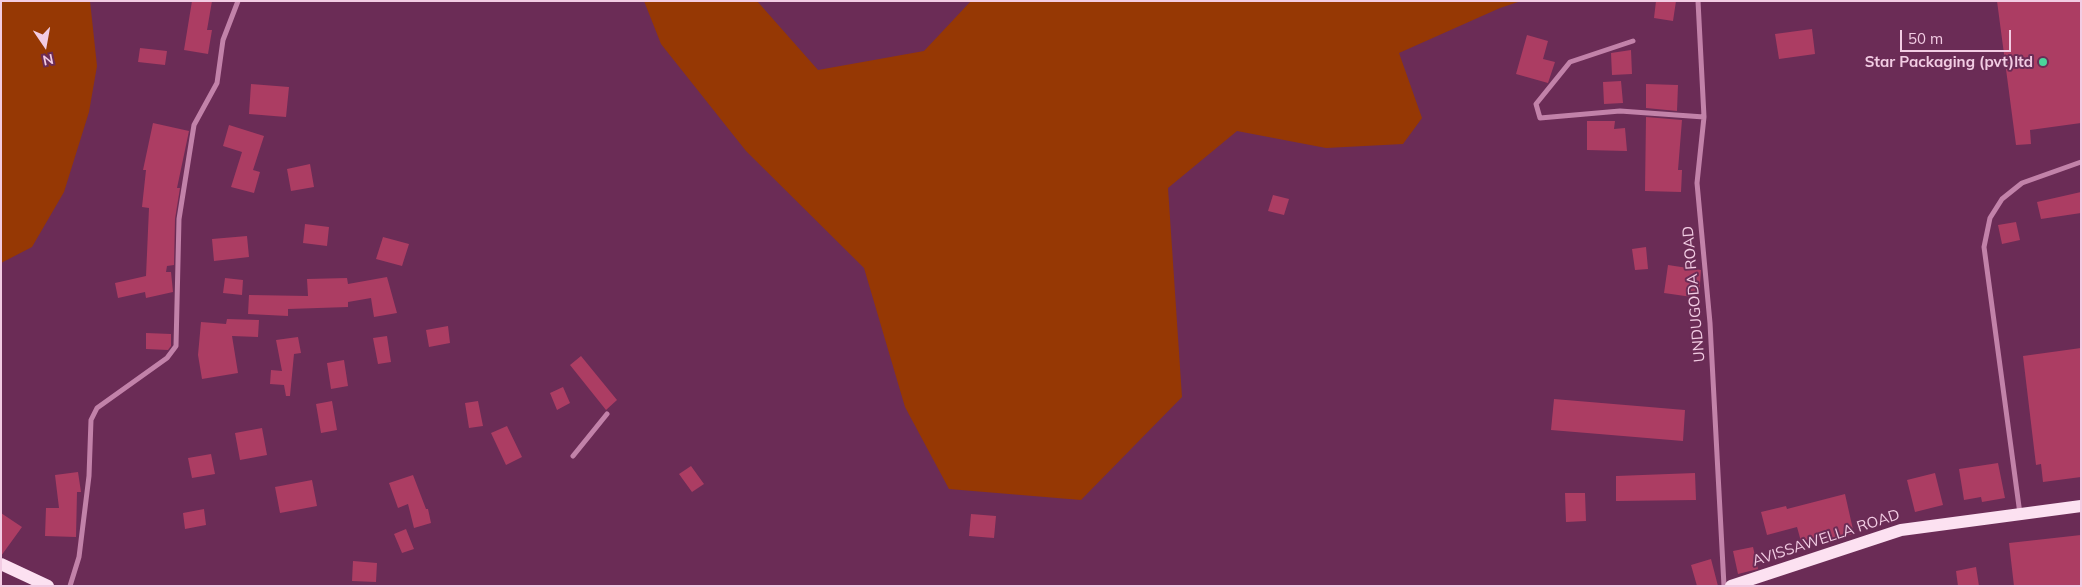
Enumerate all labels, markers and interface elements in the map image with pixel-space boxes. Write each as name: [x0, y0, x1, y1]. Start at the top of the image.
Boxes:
north arrow: [20, 20, 70, 70]
scale bar: [1902, 20, 2013, 52]
text: 50 m: [1908, 29, 1943, 48]
text: N: [41, 50, 55, 70]
place label: Star Packaging (pvt)ltd: [1865, 53, 2033, 71]
marker: Star Packaging (pvt)ltd: [2037, 56, 2049, 68]
street label: UNDUGODA ROAD: [1679, 225, 1709, 363]
street label: AVISSAWELLA ROAD: [1750, 506, 1902, 570]

